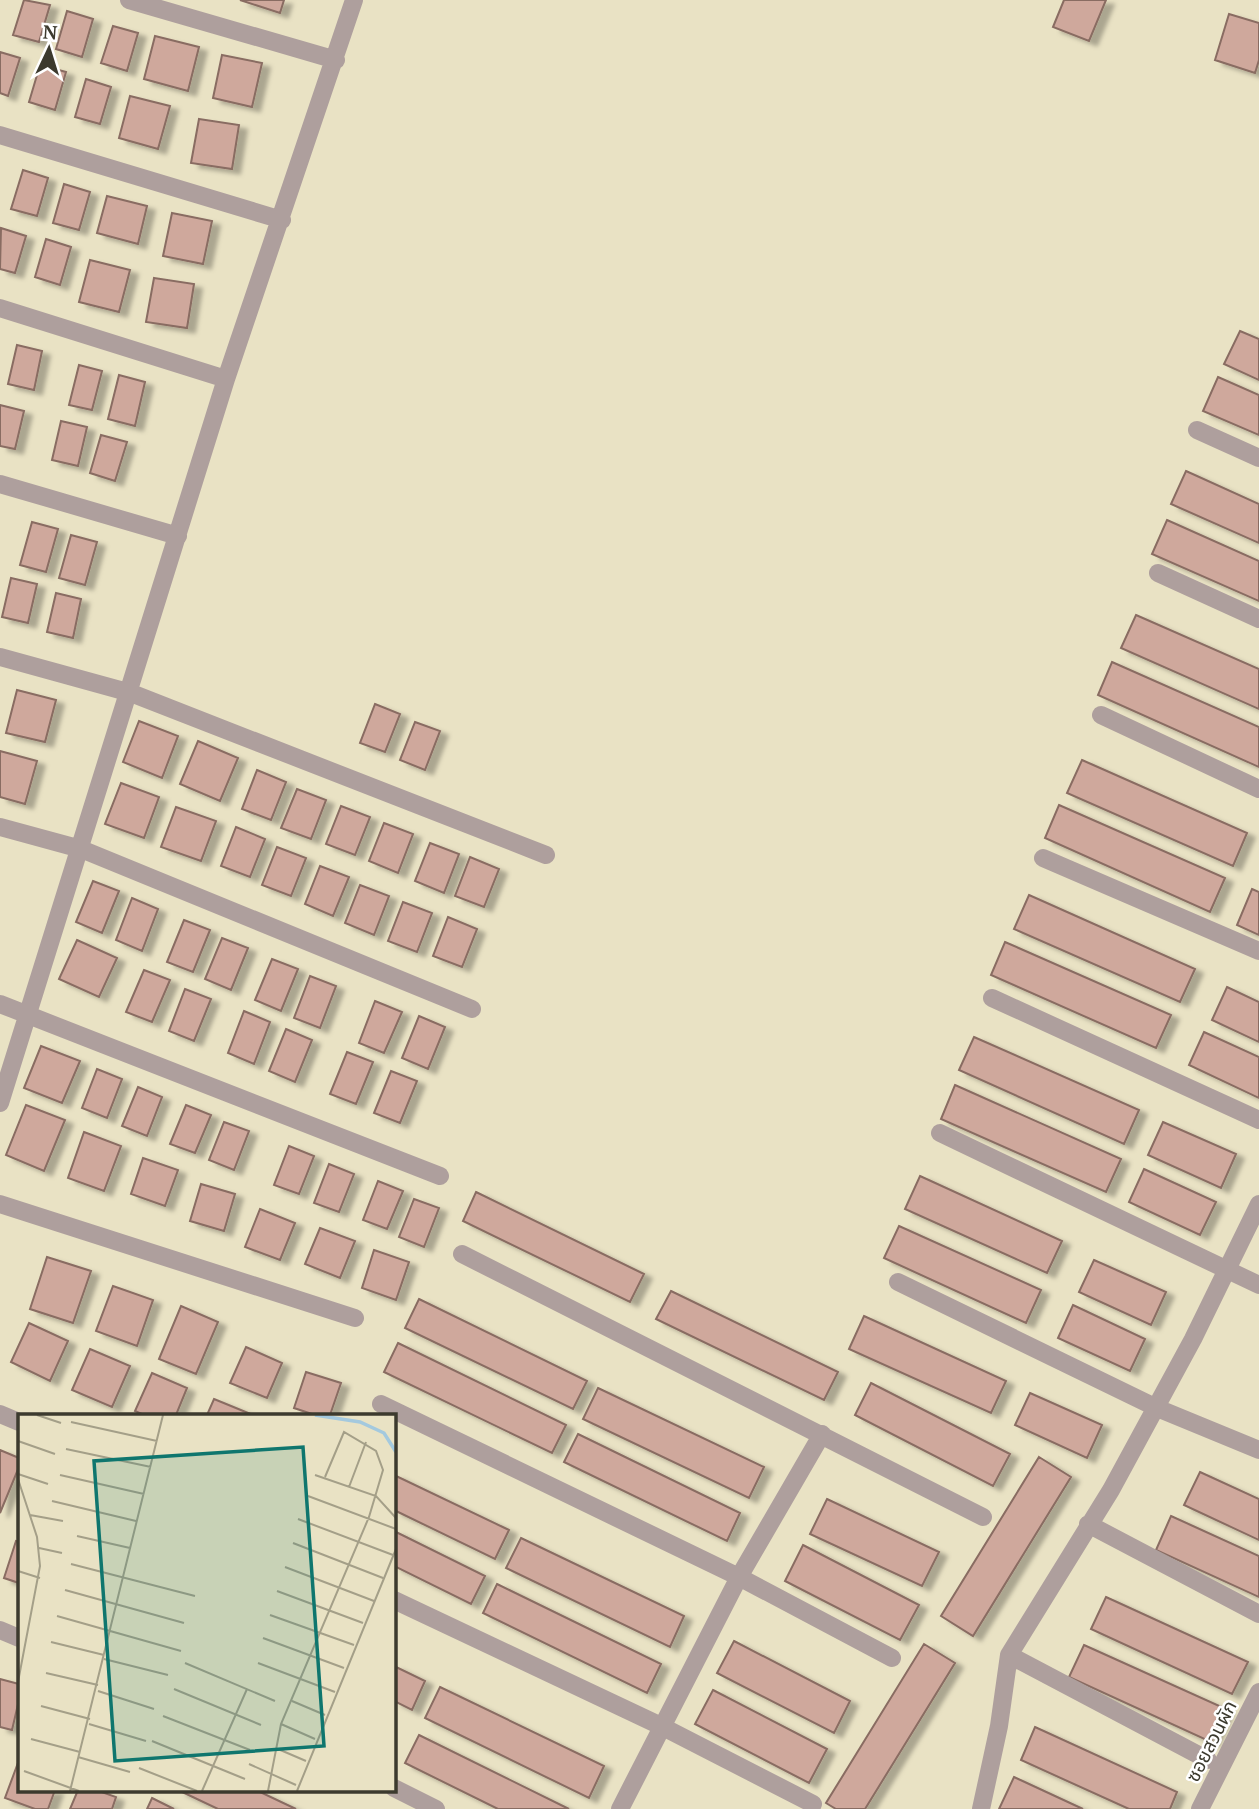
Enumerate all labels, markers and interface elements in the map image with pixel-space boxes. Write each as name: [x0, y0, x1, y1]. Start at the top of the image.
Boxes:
north arrow: [14, 14, 84, 84]
text: N: [42, 19, 59, 45]
inset map: [18, 1414, 396, 1792]
street label: ซอยสวนผัก: [1179, 1696, 1242, 1786]

